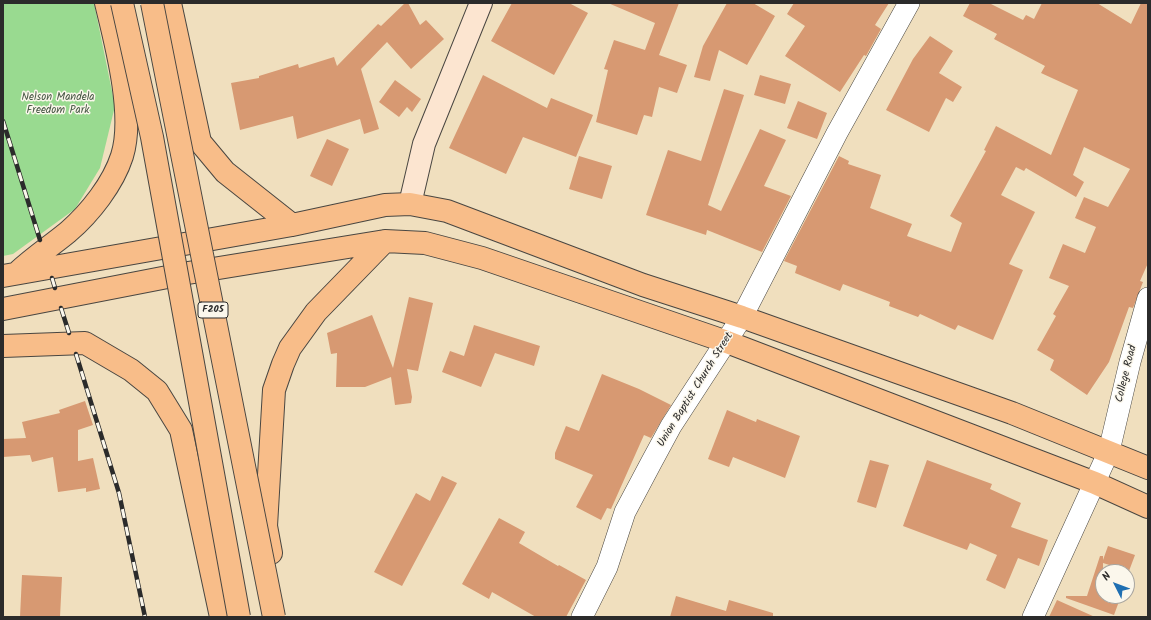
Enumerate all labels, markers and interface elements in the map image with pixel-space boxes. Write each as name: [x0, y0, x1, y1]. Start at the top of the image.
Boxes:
park label: Nelson Mandela Freedom Park: [21, 91, 95, 117]
road number: F205: [198, 302, 228, 318]
street label: Union Baptist Church Street: [655, 330, 737, 450]
street label: College Road: [1114, 344, 1140, 404]
north arrow: [1095, 564, 1135, 604]
text: N: [1098, 568, 1116, 585]

